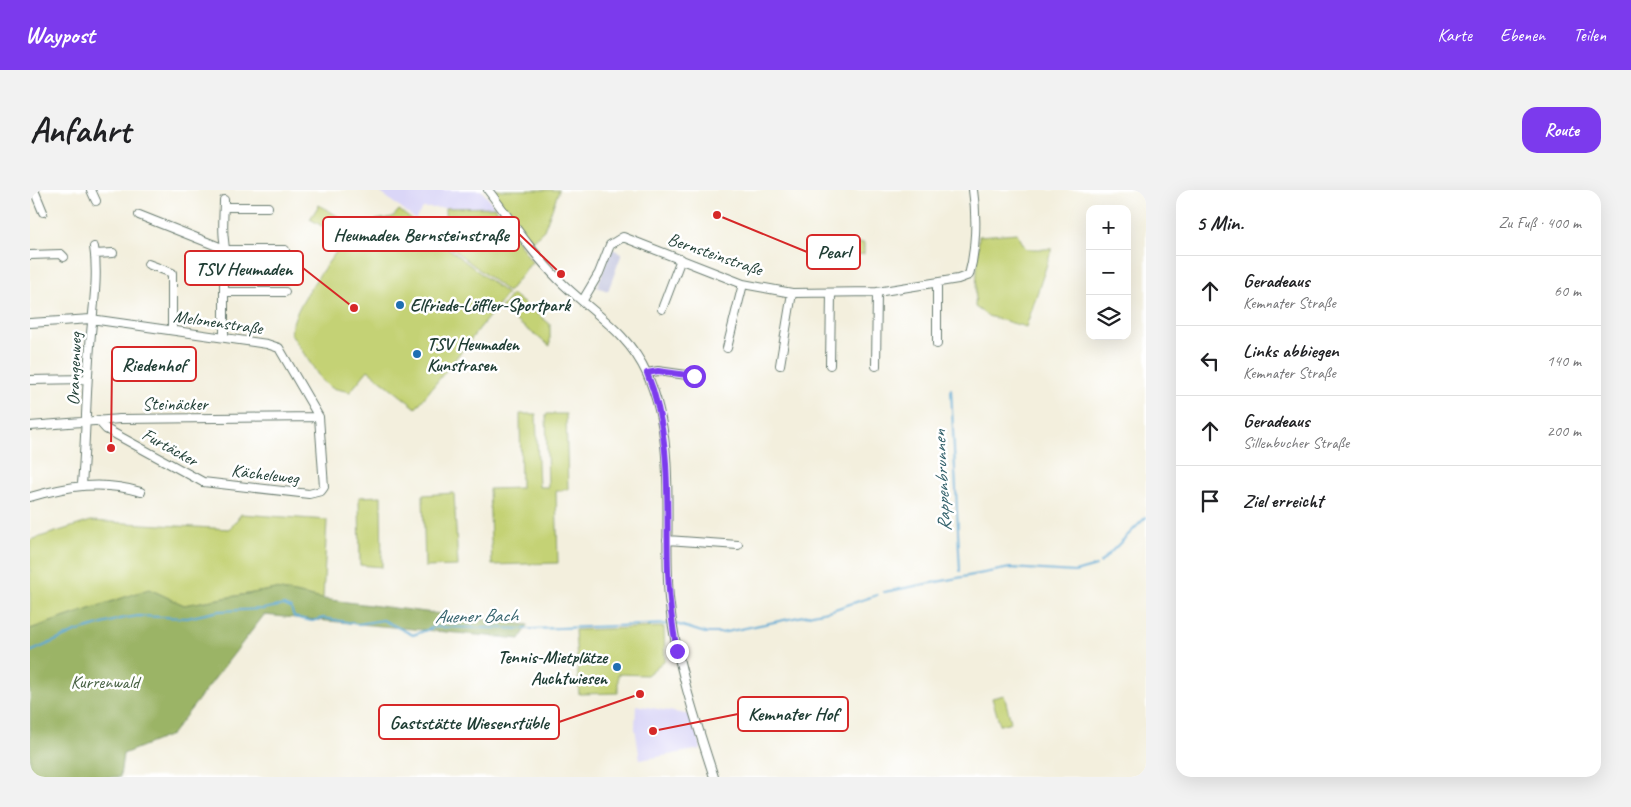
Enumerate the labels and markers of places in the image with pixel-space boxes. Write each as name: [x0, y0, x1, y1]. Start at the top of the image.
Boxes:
callout: Heumaden Bernsteinstraße: [323, 217, 519, 251]
callout: Pearl: [807, 235, 860, 269]
callout: TSV Heumaden: [185, 251, 303, 285]
place label: Elfriede-Löffler-Sportpark: [410, 294, 572, 316]
marker: Elfriede-Löffler-Sportpark: [394, 299, 406, 311]
place label: TSV Heumaden Kunstrasen: [427, 333, 521, 376]
callout: Riedenhof: [112, 347, 196, 381]
marker: TSV Heumaden Kunstrasen: [411, 348, 423, 360]
place label: Tennis-Mietplätze Auchtwiesen: [498, 646, 609, 689]
marker: Tennis-Mietplätze Auchtwiesen: [611, 661, 623, 673]
callout: Kemnater Hof: [738, 697, 848, 731]
callout: Gaststätte Wiesenstüble: [379, 705, 559, 739]

